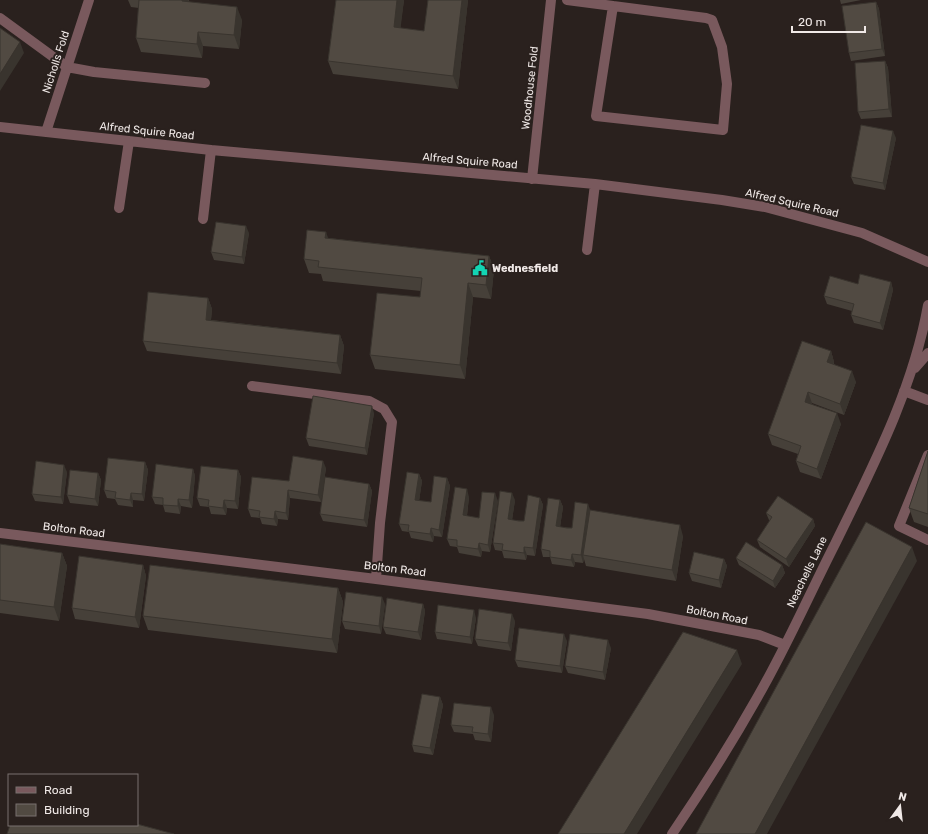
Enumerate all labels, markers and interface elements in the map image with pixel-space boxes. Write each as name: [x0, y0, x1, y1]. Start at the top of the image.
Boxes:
scale bar: [792, 8, 865, 34]
text: 20 m: [798, 15, 826, 29]
street label: Nicholls Fold: [40, 29, 72, 95]
street label: Woodhouse Fold: [519, 46, 541, 130]
street label: Alfred Squire Road: [99, 120, 195, 142]
street label: Alfred Squire Road: [422, 150, 518, 172]
street label: Alfred Squire Road: [744, 186, 840, 220]
public building icon: Wednesfield: [471, 259, 489, 277]
place label: Wednesfield: [492, 262, 558, 275]
street label: Bolton Road: [42, 520, 106, 540]
street label: Neachells Lane: [784, 534, 830, 610]
street label: Bolton Road: [363, 559, 427, 579]
street label: Bolton Road: [685, 603, 749, 627]
legend: [8, 774, 138, 826]
text: Road: [44, 783, 72, 797]
north arrow: [880, 786, 920, 826]
text: N: [897, 790, 908, 804]
text: Building: [44, 803, 90, 817]

